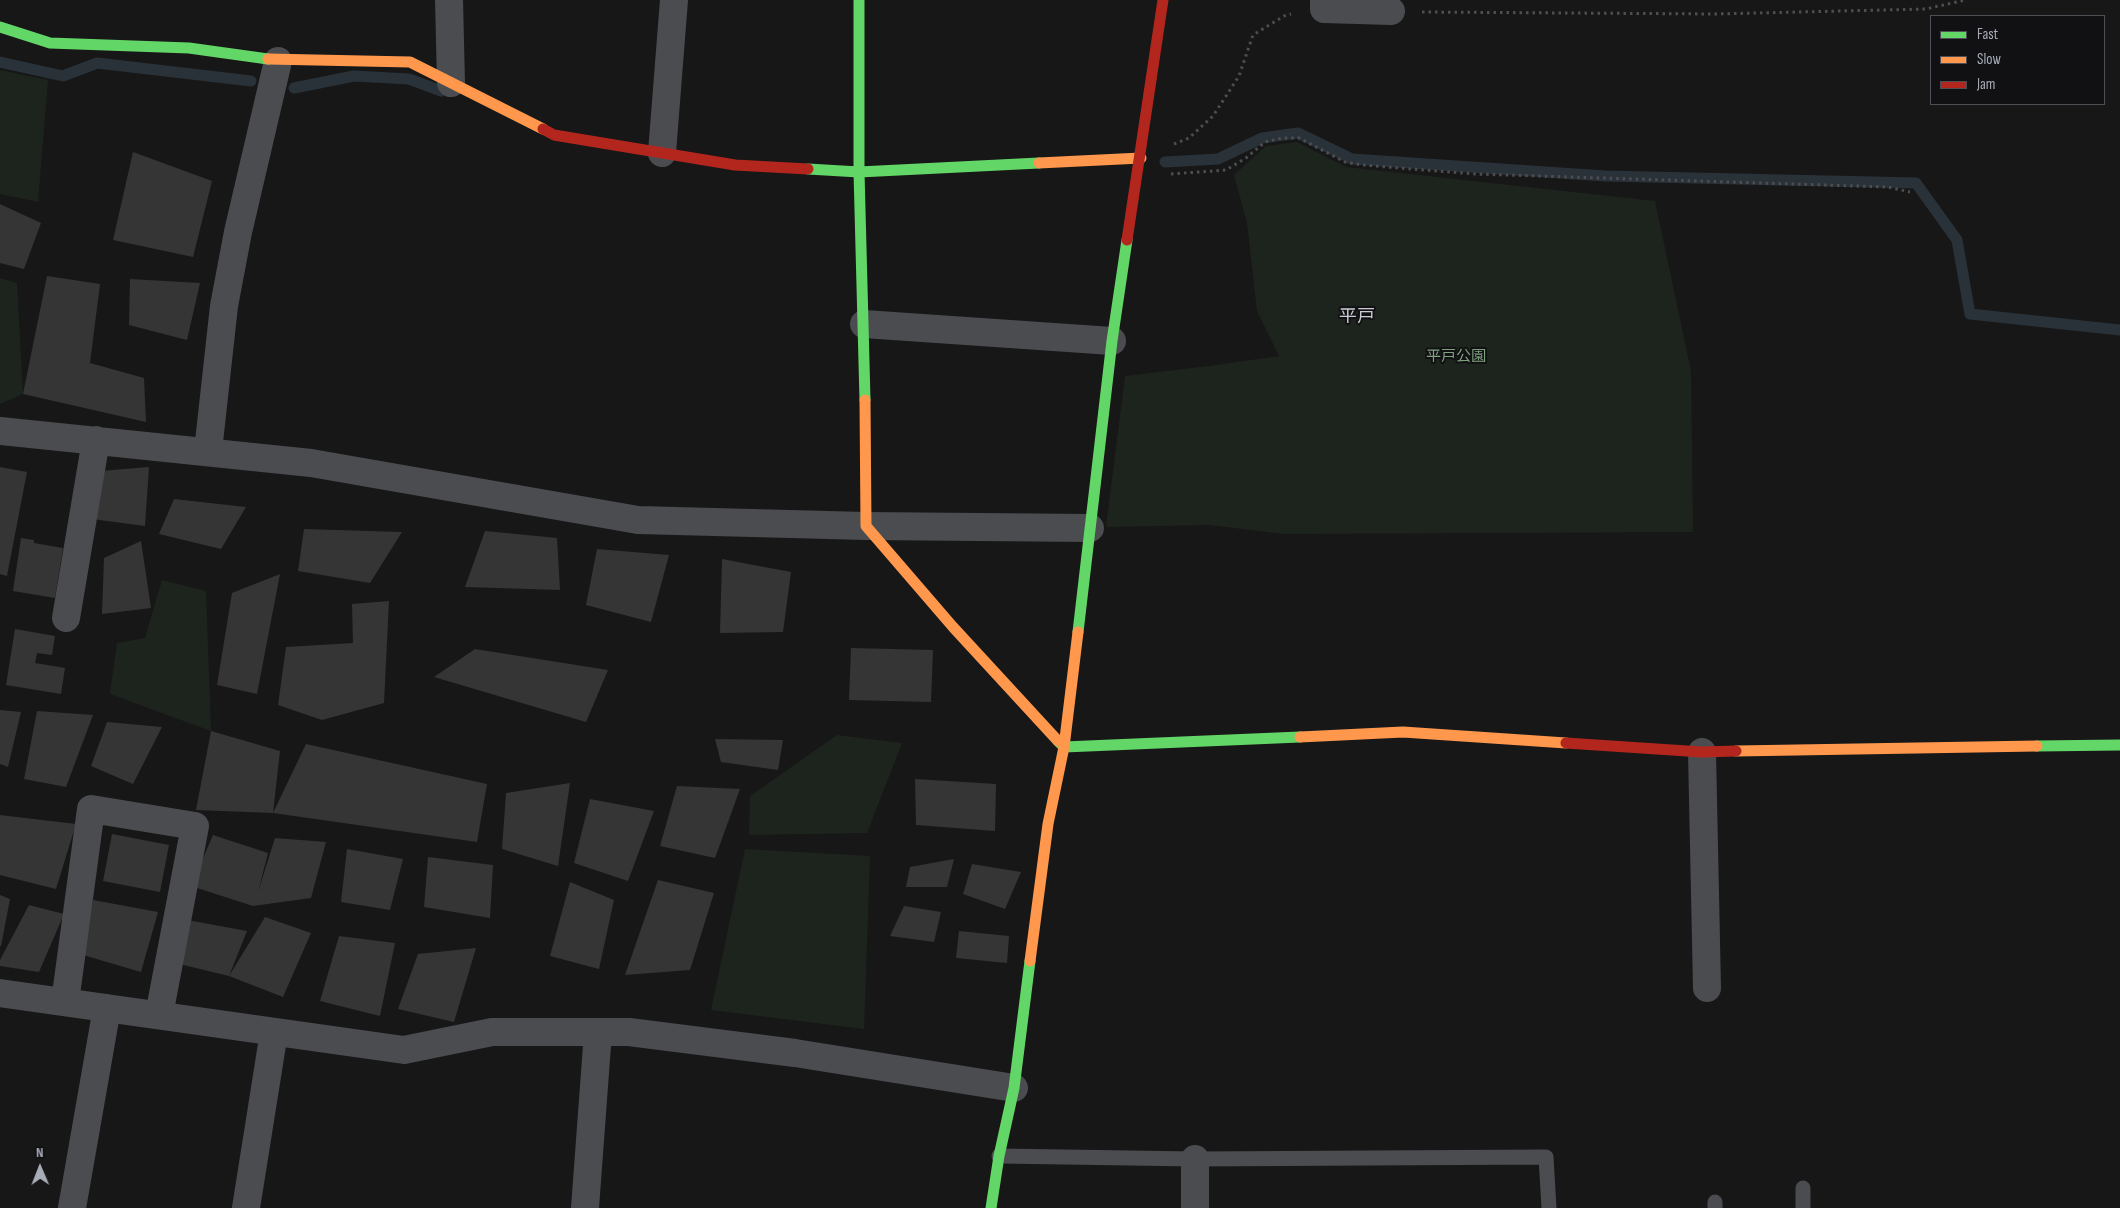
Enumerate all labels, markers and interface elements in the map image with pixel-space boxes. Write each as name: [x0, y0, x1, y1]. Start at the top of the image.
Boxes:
legend: [1930, 15, 2105, 105]
text: Fast: [1977, 25, 1998, 44]
text: Slow: [1977, 50, 2001, 69]
text: Jam: [1977, 75, 1995, 94]
district label: 平戸: [1339, 306, 1375, 328]
park label: 平戸公園: [1426, 348, 1486, 366]
north arrow: [15, 1143, 65, 1193]
text: N: [36, 1144, 44, 1161]

